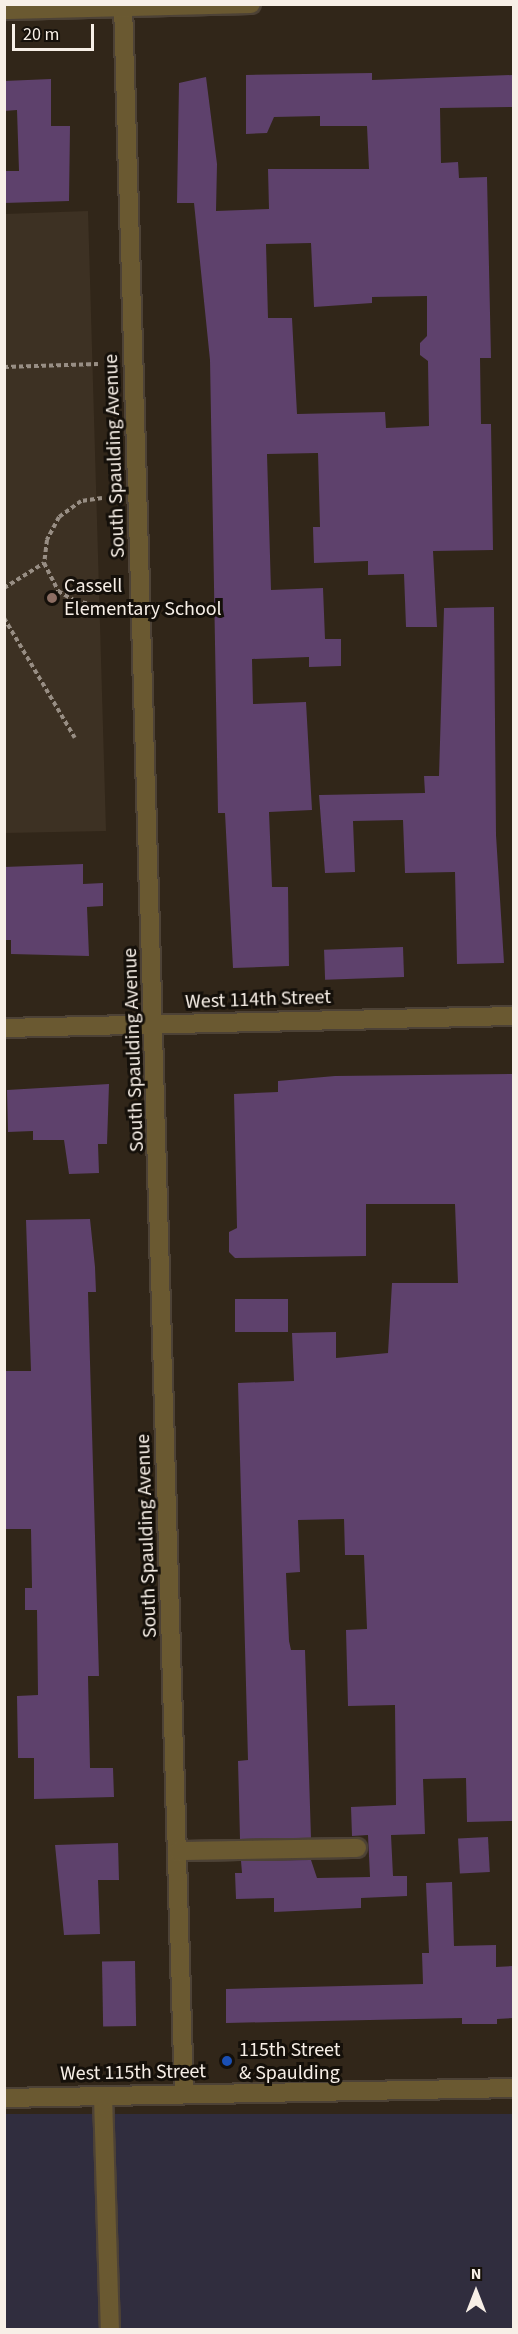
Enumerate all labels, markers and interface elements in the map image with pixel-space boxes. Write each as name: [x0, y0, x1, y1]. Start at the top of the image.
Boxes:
scale bar: [15, 12, 98, 50]
text: 20 m: [23, 22, 59, 47]
street label: South Spaulding Avenue: [99, 354, 131, 558]
place label: Cassell Elementary School: [64, 574, 222, 621]
marker: Cassell Elementary School: [45, 591, 59, 605]
street label: South Spaulding Avenue: [118, 948, 150, 1152]
street label: West 114th Street: [185, 985, 331, 1015]
street label: South Spaulding Avenue: [131, 1434, 163, 1638]
place label: 115th Street & Spaulding: [239, 2038, 341, 2085]
marker: 115th Street & Spaulding: [220, 2054, 234, 2068]
street label: West 115th Street: [60, 2060, 206, 2086]
north arrow: [446, 2262, 506, 2322]
text: N: [471, 2263, 481, 2285]

